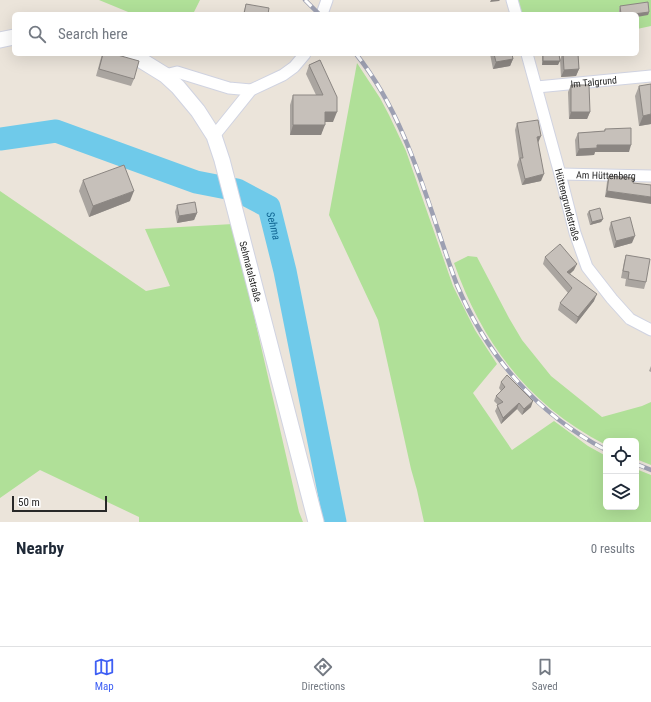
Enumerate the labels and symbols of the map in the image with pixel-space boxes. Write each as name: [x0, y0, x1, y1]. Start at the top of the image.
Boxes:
street label: Im Talgrund: [570, 74, 618, 90]
street label: Hüttengrundstraße: [553, 167, 582, 243]
street label: Am Hüttenberg: [576, 169, 636, 182]
water label: Sehma: [263, 210, 283, 242]
street label: Sehmatalstraße: [237, 240, 264, 303]
scale bar: [12, 494, 107, 513]

